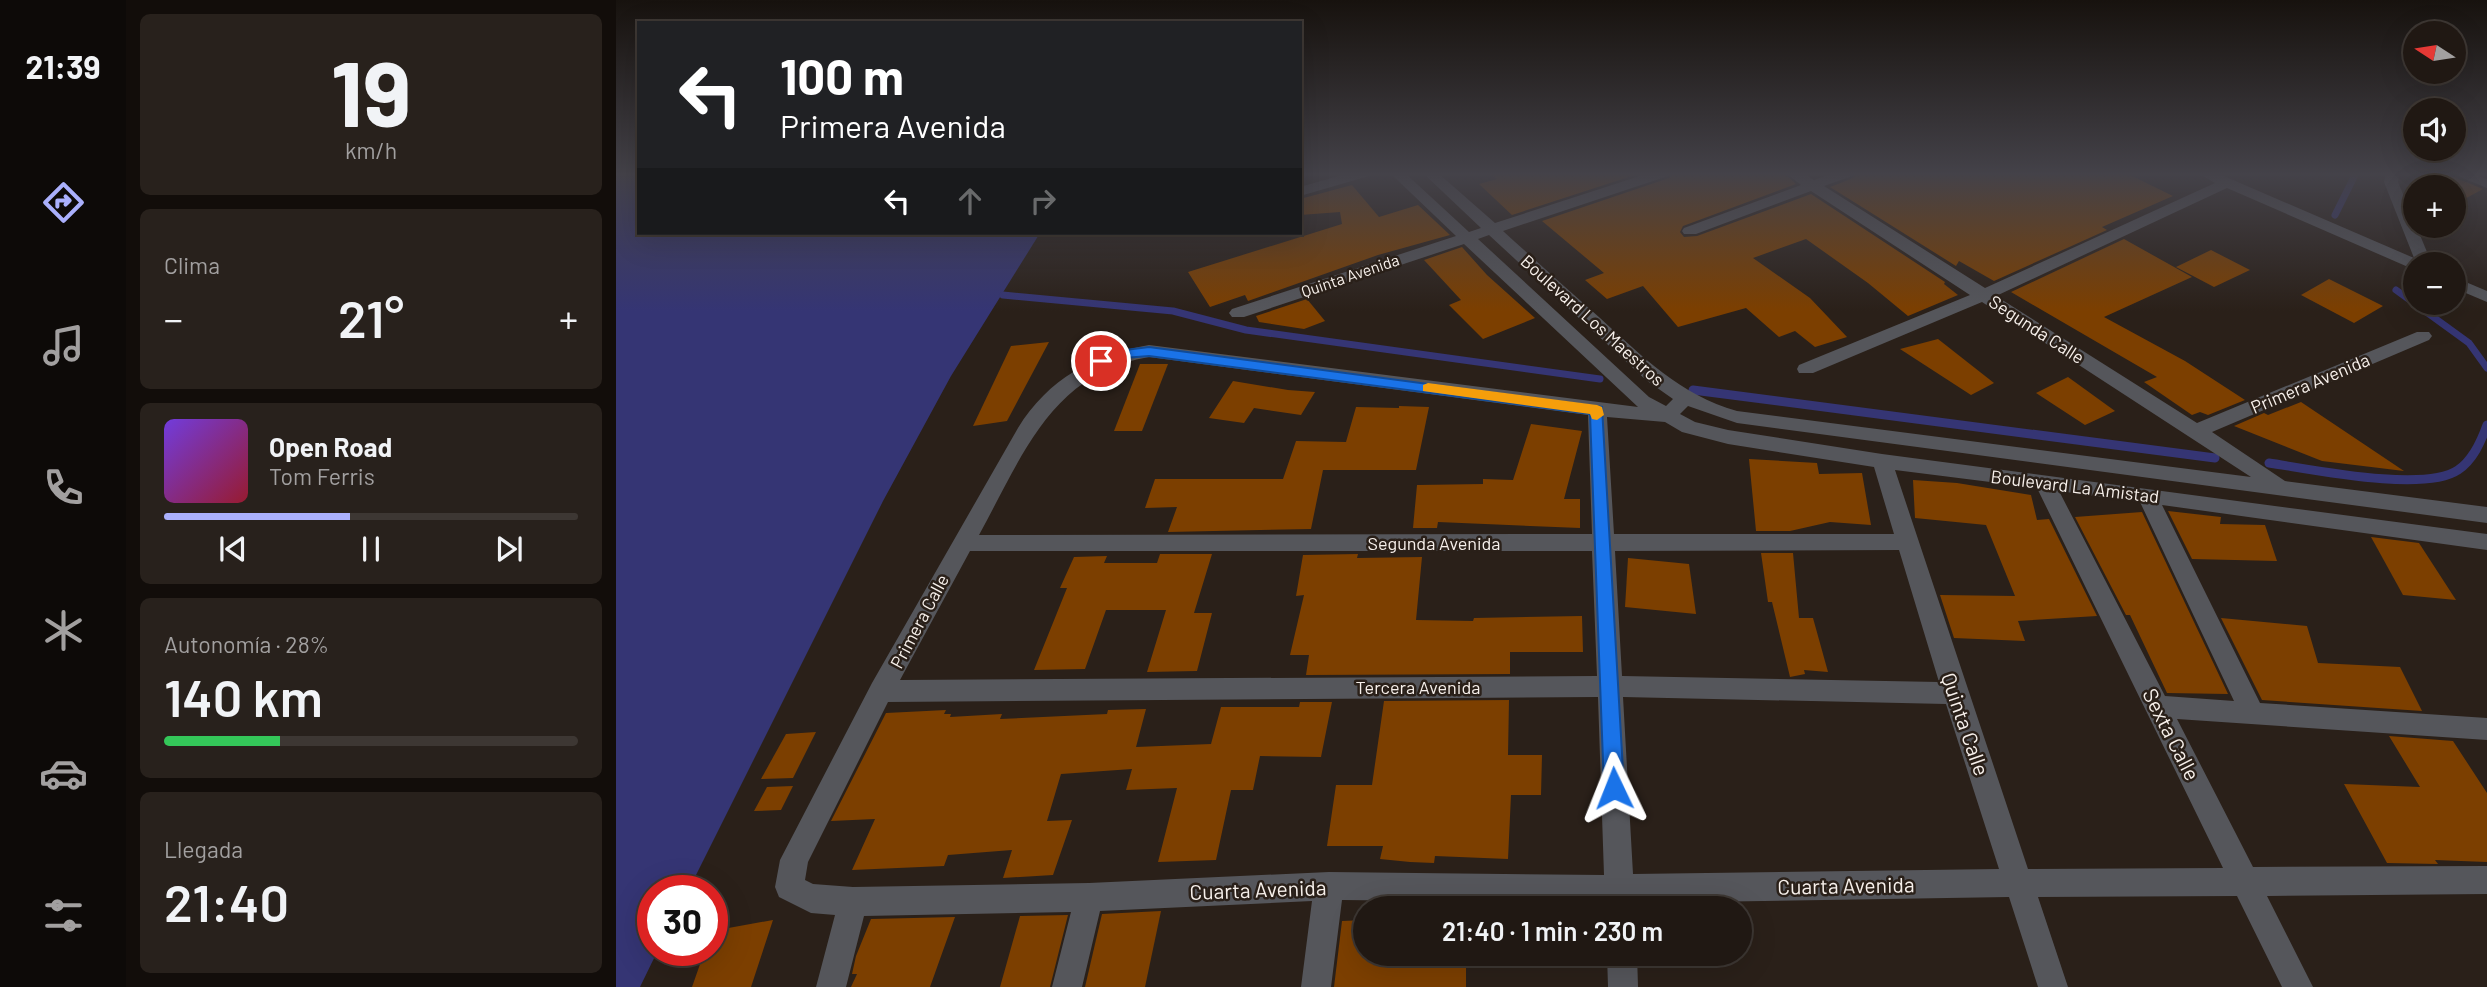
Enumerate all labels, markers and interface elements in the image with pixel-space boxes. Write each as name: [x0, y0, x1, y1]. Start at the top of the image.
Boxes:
north arrow: [2403, 21, 2466, 84]
map controls: [2403, 21, 2466, 315]
text: 19: [331, 36, 411, 145]
text: 100 m: [780, 46, 904, 105]
text: 21:39: [26, 47, 100, 85]
icon: left: [665, 49, 756, 140]
button: sound: [2403, 98, 2466, 161]
text: Primera Avenida: [780, 106, 1006, 144]
text: km/h: [345, 136, 397, 164]
button: +: [2403, 175, 2466, 238]
icon: directions: [39, 178, 88, 227]
icon: left: [878, 182, 916, 220]
icon: ahead: [951, 182, 989, 220]
icon: right: [1024, 182, 1062, 220]
street label: Quinta Avenida: [1298, 249, 1402, 301]
street label: Boulevard Los Maestros: [1517, 250, 1669, 390]
text: Clima: [164, 251, 220, 279]
button: −: [2403, 252, 2466, 315]
text: 21°: [338, 286, 404, 348]
street label: Segunda Calle: [1985, 290, 2089, 368]
text: −: [164, 295, 183, 341]
text: +: [559, 295, 578, 341]
icon: music: [39, 321, 88, 370]
pin: [1071, 331, 1131, 391]
icon: arrive: [1082, 342, 1120, 380]
street label: Primera Avenida: [2247, 348, 2373, 418]
text: Open Road: [269, 431, 392, 462]
text: Tom Ferris: [269, 462, 375, 490]
icon: phone: [39, 463, 88, 512]
street label: Boulevard La Amistad: [1990, 465, 2160, 507]
icon: previous: [214, 530, 252, 568]
icon: pause: [352, 530, 390, 568]
icon: next: [490, 530, 528, 568]
street label: Segunda Avenida: [1367, 532, 1501, 554]
street label: Primera Calle: [885, 570, 953, 672]
icon: climate: [39, 606, 88, 655]
text: Autonomía · 28%: [164, 630, 329, 658]
text: 140 km: [164, 665, 323, 727]
street label: Quinta Calle: [1937, 669, 1995, 779]
street label: Tercera Avenida: [1356, 676, 1480, 698]
street label: Sexta Calle: [2138, 684, 2206, 784]
icon: car: [39, 749, 88, 798]
position arrow: [1577, 751, 1651, 825]
text: Llegada: [164, 835, 243, 863]
text: 21:40: [164, 870, 289, 932]
street label: Cuarta Avenida: [1777, 871, 1915, 899]
street label: Cuarta Avenida: [1189, 874, 1327, 904]
speed limit sign: 30: [637, 875, 728, 966]
icon: filters: [39, 891, 88, 940]
text: 21:40 · 1 min · 230 m: [1442, 915, 1663, 946]

